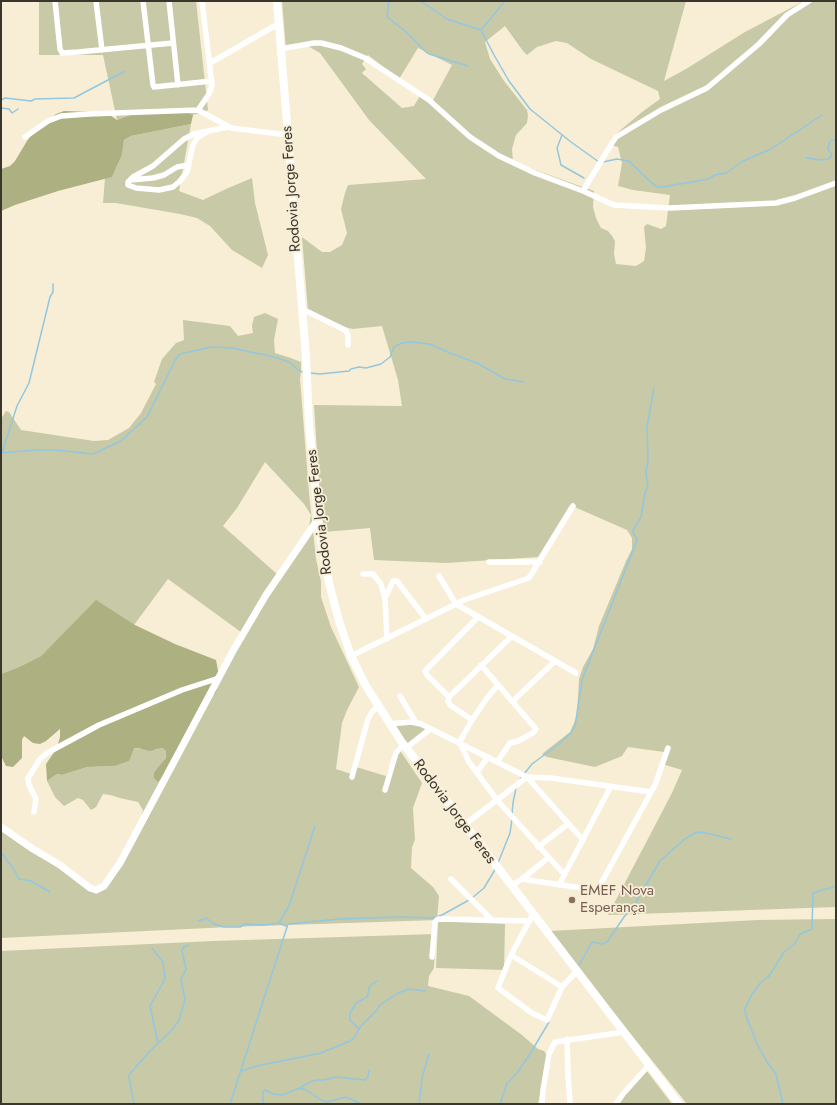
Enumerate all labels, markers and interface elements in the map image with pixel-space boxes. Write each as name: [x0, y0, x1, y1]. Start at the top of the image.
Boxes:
street label: Rodovia Jorge Feres: [279, 125, 305, 253]
street label: Rodovia Jorge Feres: [303, 448, 337, 576]
street label: Rodovia Jorge Feres: [409, 756, 499, 868]
place label: EMEF Nova Esperança: [580, 882, 654, 917]
marker: EMEF Nova Esperança: [567, 895, 577, 905]

